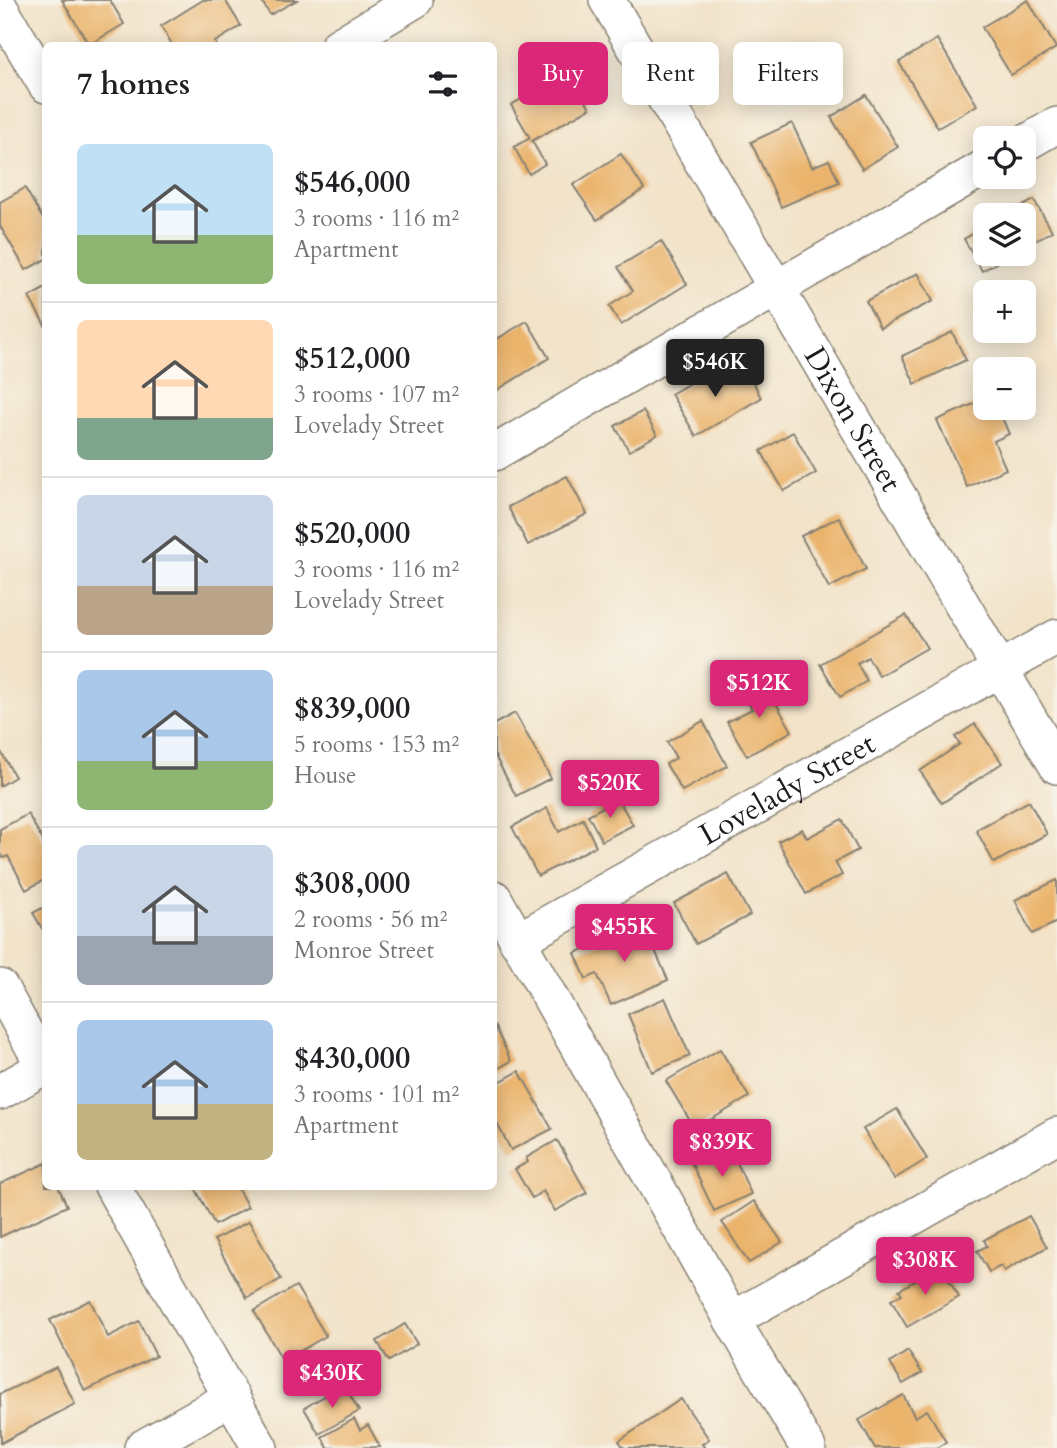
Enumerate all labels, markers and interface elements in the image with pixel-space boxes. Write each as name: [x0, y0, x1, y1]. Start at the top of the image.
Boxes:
chip: Buy: [518, 42, 608, 105]
chip: Rent: [622, 42, 719, 105]
chip: Filters: [733, 42, 843, 105]
text: 7 homes: [77, 64, 190, 105]
icon: filters: [424, 65, 462, 103]
map controls: [973, 126, 1036, 420]
button: locate: [973, 126, 1036, 189]
text: $546,000: [294, 162, 410, 203]
icon: home: [133, 172, 217, 256]
text: 3 rooms · 116 m²: [294, 203, 459, 234]
button: layers: [973, 203, 1036, 266]
text: Apartment: [294, 234, 398, 265]
button: +: [973, 280, 1036, 343]
text: $512,000: [294, 338, 410, 379]
street label: Dixon Street: [794, 339, 912, 500]
pin: $546K: [666, 340, 764, 399]
text: $546K: [682, 346, 748, 377]
icon: home: [133, 348, 217, 432]
button: −: [973, 357, 1036, 420]
text: 3 rooms · 107 m²: [294, 379, 459, 410]
text: Lovelady Street: [294, 410, 444, 441]
text: $520,000: [294, 513, 410, 554]
icon: home: [133, 523, 217, 607]
text: 3 rooms · 116 m²: [294, 554, 459, 585]
text: Lovelady Street: [294, 585, 444, 616]
pin: $512K: [710, 660, 808, 720]
text: $512K: [726, 667, 792, 698]
text: $839,000: [294, 688, 410, 729]
icon: home: [133, 698, 217, 782]
street label: Lovelady Street: [692, 723, 883, 855]
text: 5 rooms · 153 m²: [294, 729, 459, 760]
text: House: [294, 760, 356, 791]
pin: $520K: [561, 760, 659, 820]
text: $520K: [577, 767, 643, 798]
text: $308,000: [294, 863, 410, 904]
icon: home: [133, 873, 217, 957]
text: 2 rooms · 56 m²: [294, 904, 447, 935]
pin: $455K: [575, 904, 673, 964]
text: $455K: [591, 911, 657, 942]
text: Monroe Street: [294, 935, 434, 966]
text: $430,000: [294, 1038, 410, 1079]
icon: home: [133, 1048, 217, 1132]
text: 3 rooms · 101 m²: [294, 1079, 459, 1110]
text: Apartment: [294, 1110, 398, 1141]
pin: $839K: [673, 1120, 771, 1179]
text: $839K: [689, 1126, 755, 1157]
pin: $308K: [876, 1238, 974, 1297]
text: $308K: [892, 1244, 958, 1275]
pin: $430K: [283, 1350, 381, 1410]
text: $430K: [299, 1357, 365, 1388]

